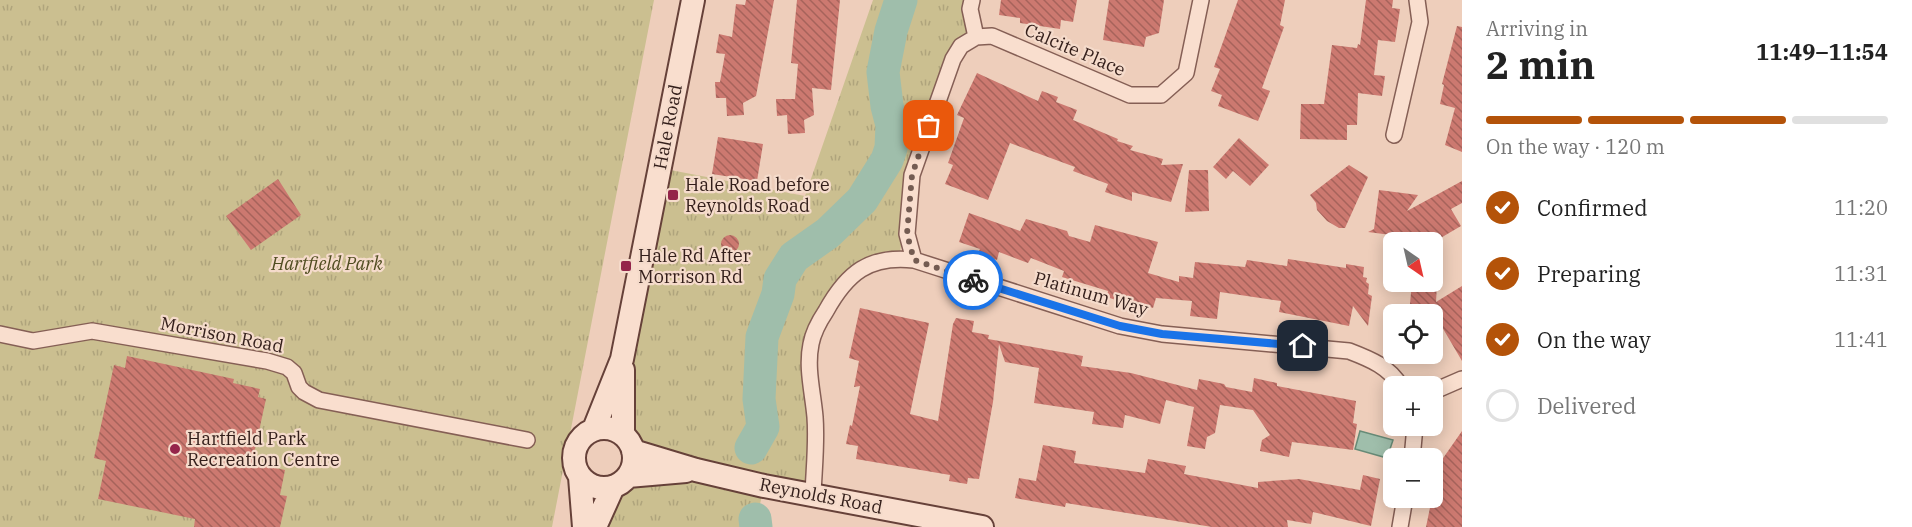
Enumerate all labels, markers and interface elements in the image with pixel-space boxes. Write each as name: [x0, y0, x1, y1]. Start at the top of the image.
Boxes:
text: Arriving in: [1486, 15, 1588, 42]
street label: Calcite Place: [1021, 18, 1129, 81]
text: 11:49–11:54: [1756, 37, 1888, 66]
text: 2 min: [1486, 39, 1595, 90]
street label: Hale Road: [648, 82, 687, 171]
pin: [903, 100, 954, 151]
icon: bag: [912, 109, 945, 142]
text: On the way · 120 m: [1486, 133, 1665, 160]
place label: Hale Road before Reynolds Road: [685, 173, 830, 217]
marker: Hale Road before Reynolds Road: [666, 188, 680, 202]
icon: check: [1486, 191, 1519, 224]
text: Confirmed: [1537, 193, 1648, 222]
text: 11:20: [1834, 194, 1888, 221]
north arrow: [1383, 232, 1443, 292]
map controls: [1383, 232, 1443, 508]
place label: Hale Rd After Morrison Rd: [638, 244, 751, 288]
courier: [943, 250, 1003, 310]
park label: Hartfield Park: [270, 252, 383, 275]
icon: check: [1486, 257, 1519, 290]
marker: Hale Rd After Morrison Rd: [619, 259, 633, 273]
text: Preparing: [1537, 259, 1641, 288]
text: 11:31: [1834, 260, 1888, 287]
icon: bike: [957, 264, 990, 297]
street label: Platinum Way: [1031, 266, 1151, 321]
button: locate: [1383, 304, 1443, 364]
street label: Morrison Road: [159, 311, 286, 358]
pin: [1277, 320, 1328, 371]
icon: check: [1486, 323, 1519, 356]
text: On the way: [1537, 325, 1651, 354]
text: 11:41: [1834, 326, 1888, 353]
icon: home: [1286, 329, 1319, 362]
button: +: [1383, 376, 1443, 436]
text: Delivered: [1537, 391, 1636, 420]
place label: Hartfield Park Recreation Centre: [187, 427, 340, 471]
marker: Hartfield Park Recreation Centre: [168, 442, 182, 456]
button: −: [1383, 448, 1443, 508]
street label: Reynolds Road: [758, 472, 885, 519]

